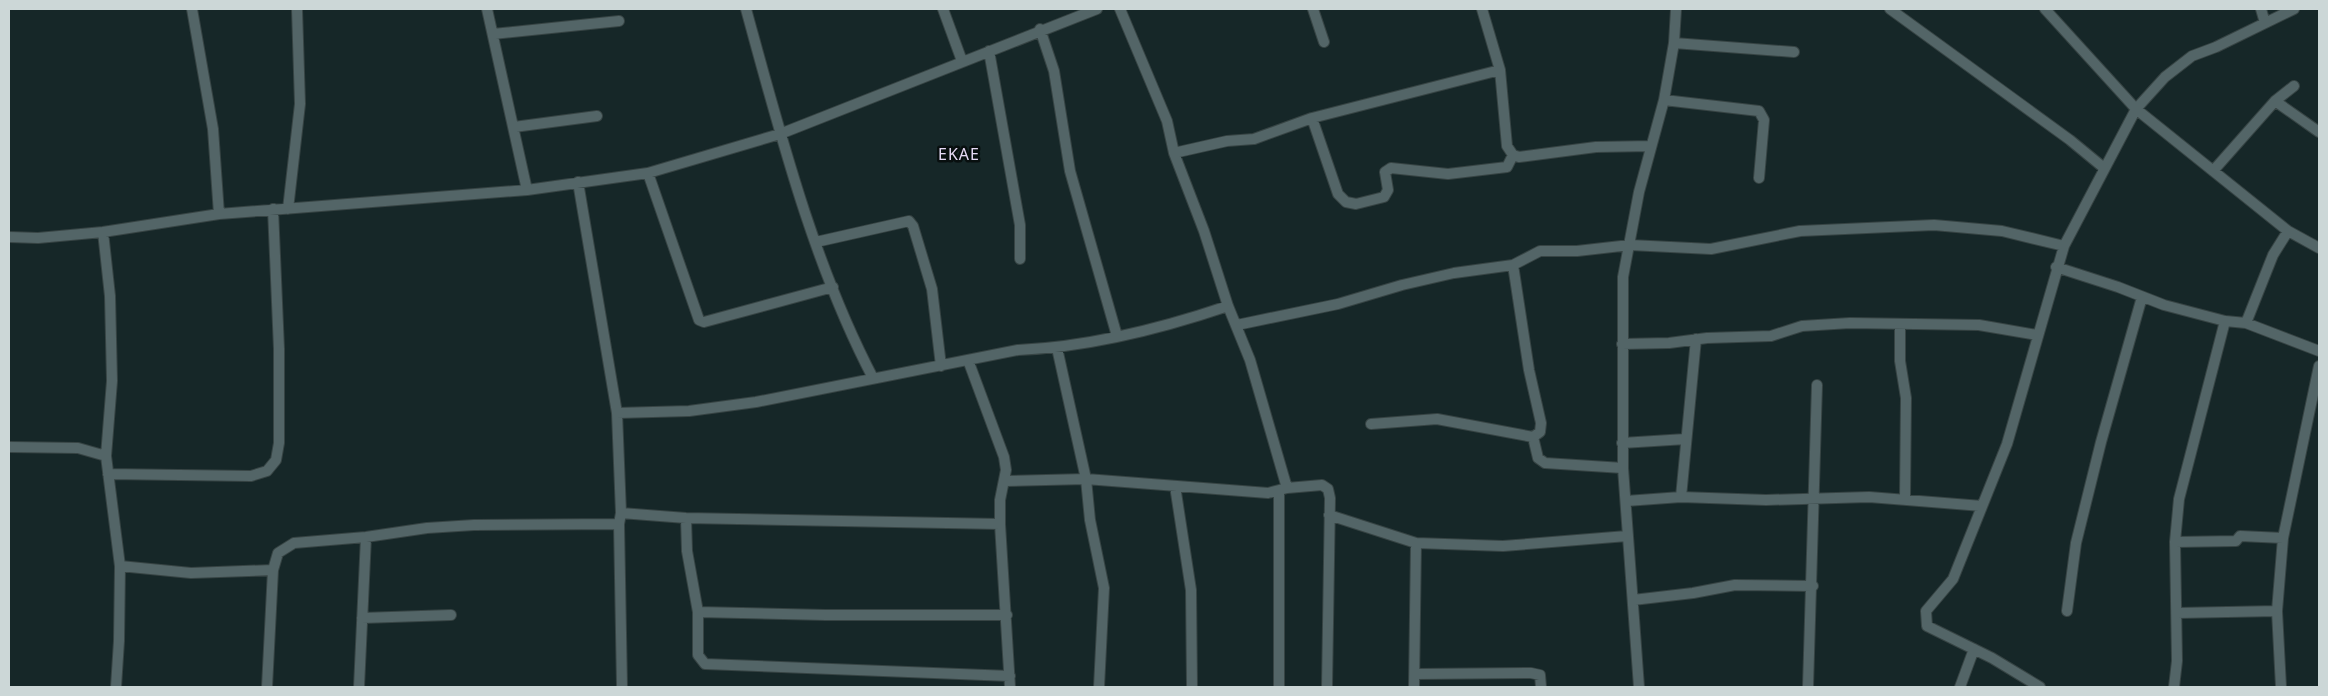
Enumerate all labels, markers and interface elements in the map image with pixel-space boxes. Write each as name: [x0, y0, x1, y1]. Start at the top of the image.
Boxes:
district label: EKAE: [938, 143, 980, 165]

